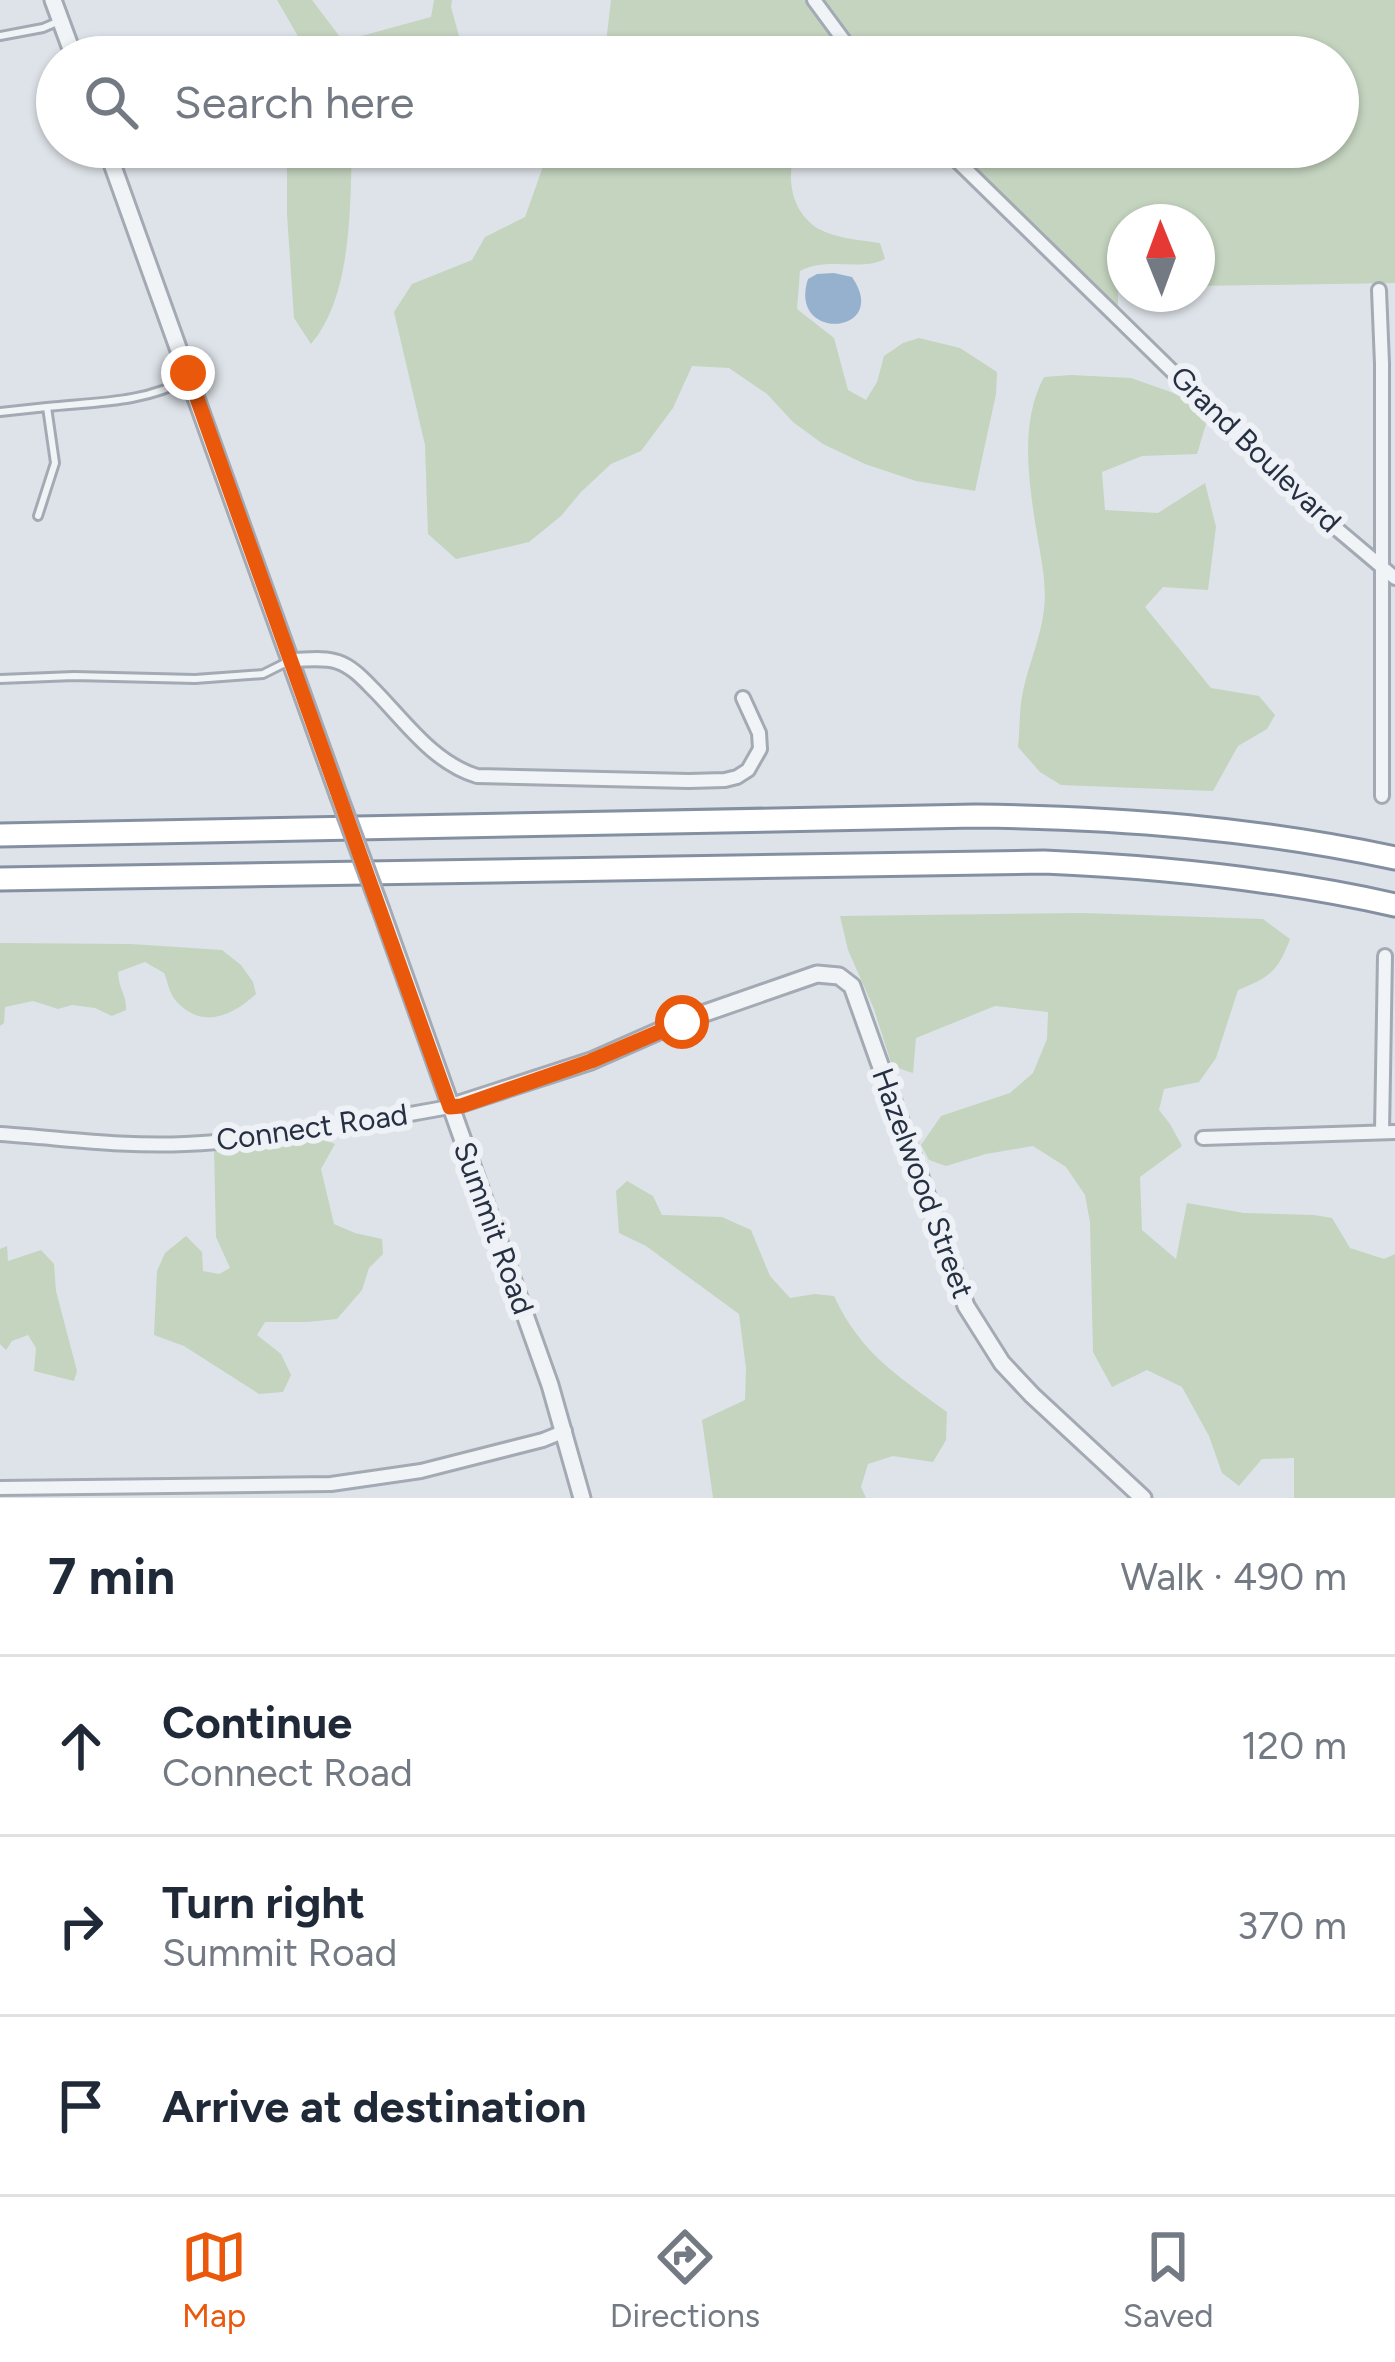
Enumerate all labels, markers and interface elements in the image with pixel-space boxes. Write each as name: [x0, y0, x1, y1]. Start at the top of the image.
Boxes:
search box: [36, 36, 1359, 168]
icon: search: [78, 69, 144, 135]
text: Search here: [174, 75, 414, 129]
north arrow: [1107, 204, 1215, 312]
route end: [161, 346, 215, 400]
street label: Grand Boulevard: [1163, 358, 1349, 540]
route start: [655, 995, 709, 1049]
street label: Hazelwood Street: [864, 1063, 982, 1303]
street label: Connect Road: [214, 1095, 410, 1159]
street label: Summit Road: [446, 1137, 542, 1319]
text: 7 min: [48, 1546, 175, 1607]
text: Walk · 490 m: [1120, 1553, 1347, 1600]
text: Continue: [162, 1695, 352, 1749]
icon: ahead: [48, 1713, 114, 1779]
text: 120 m: [1241, 1722, 1347, 1769]
text: Connect Road: [162, 1749, 413, 1796]
text: Turn right: [162, 1875, 365, 1929]
icon: right: [48, 1893, 114, 1959]
text: 370 m: [1237, 1902, 1347, 1949]
text: Summit Road: [162, 1929, 397, 1976]
icon: arrive: [48, 2073, 114, 2139]
text: Arrive at destination: [162, 2079, 586, 2133]
tab: Map: [181, 2224, 247, 2335]
tab: Directions: [610, 2224, 760, 2335]
tab: Saved: [1123, 2224, 1214, 2335]

